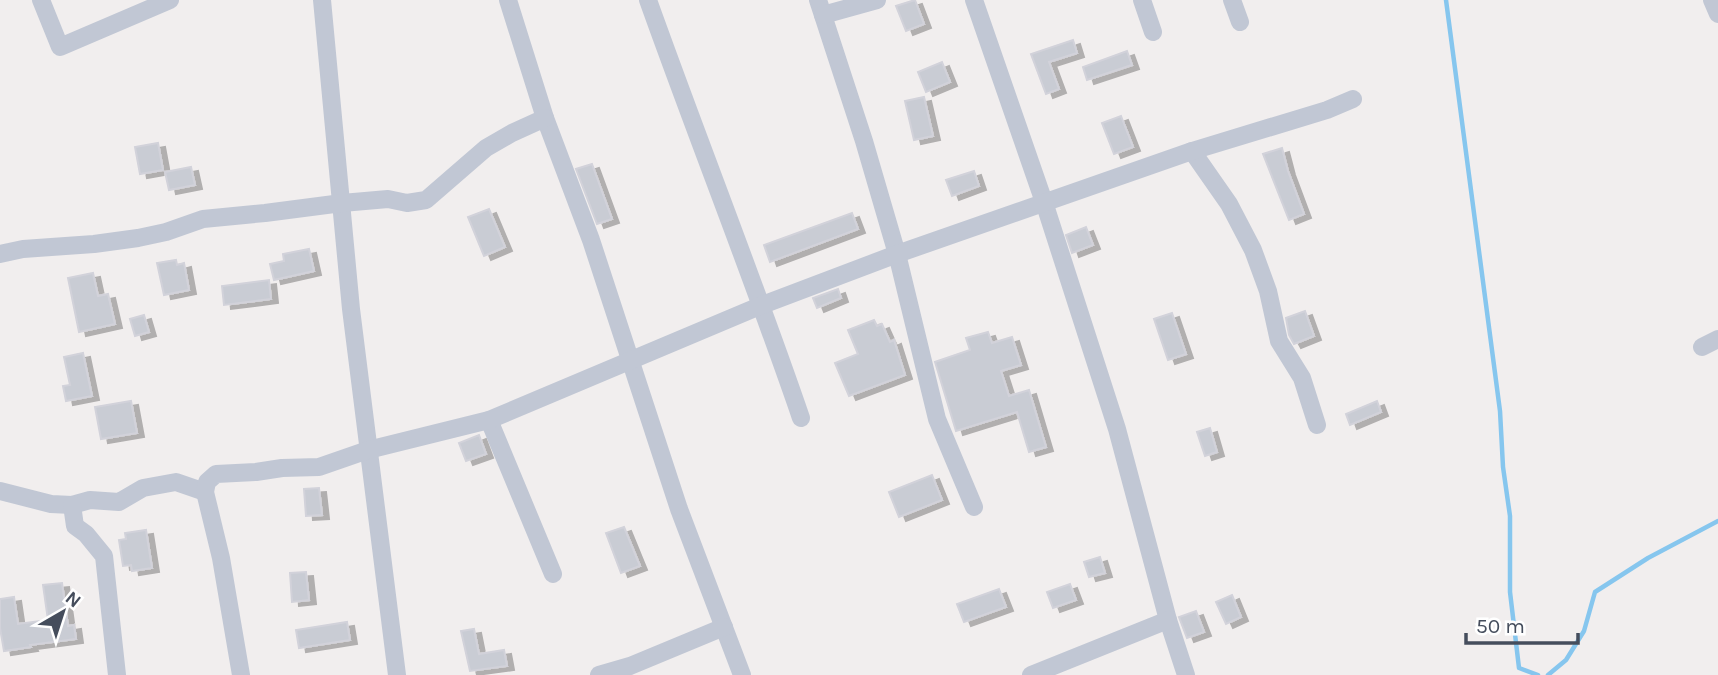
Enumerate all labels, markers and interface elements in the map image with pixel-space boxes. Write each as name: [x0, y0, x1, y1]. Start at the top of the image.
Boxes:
north arrow: [28, 577, 98, 647]
text: N: [61, 587, 85, 612]
scale bar: [1466, 602, 1578, 646]
text: 50 m: [1476, 614, 1525, 638]

